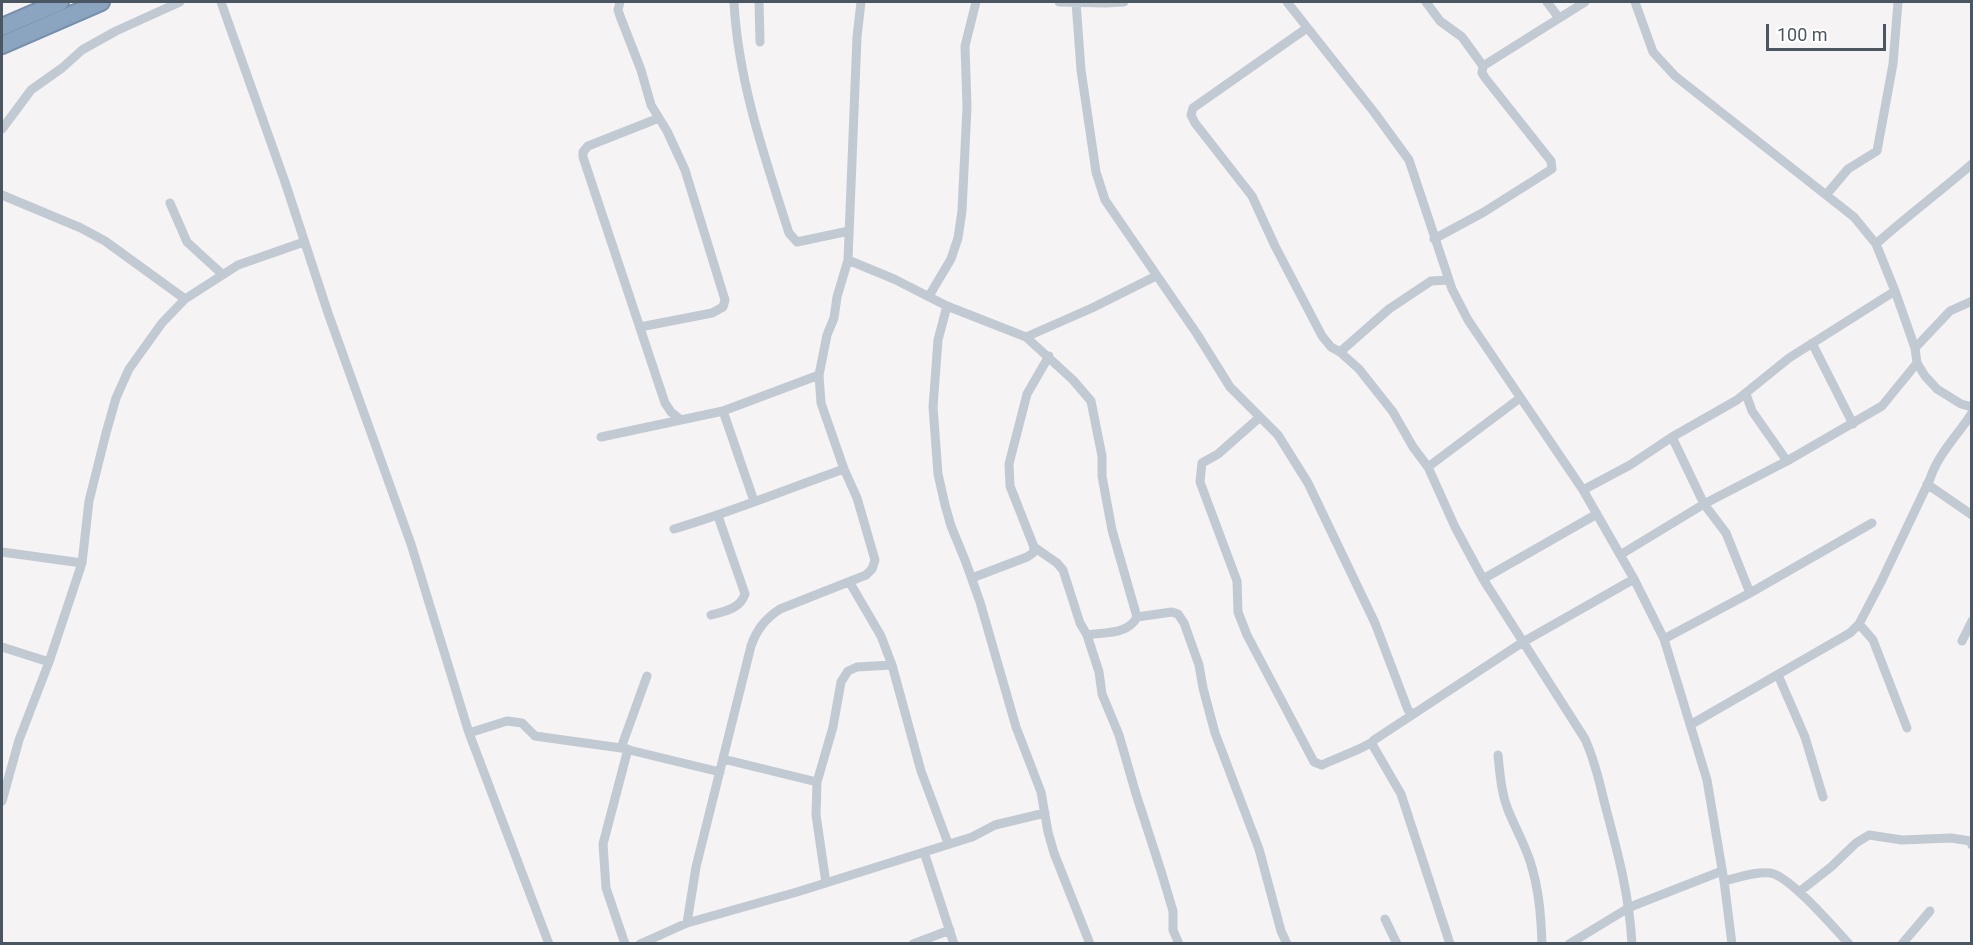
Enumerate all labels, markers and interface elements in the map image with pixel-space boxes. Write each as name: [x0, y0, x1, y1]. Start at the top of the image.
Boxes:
scale bar: [1769, 12, 1889, 50]
text: 100 m: [1777, 24, 1828, 45]

